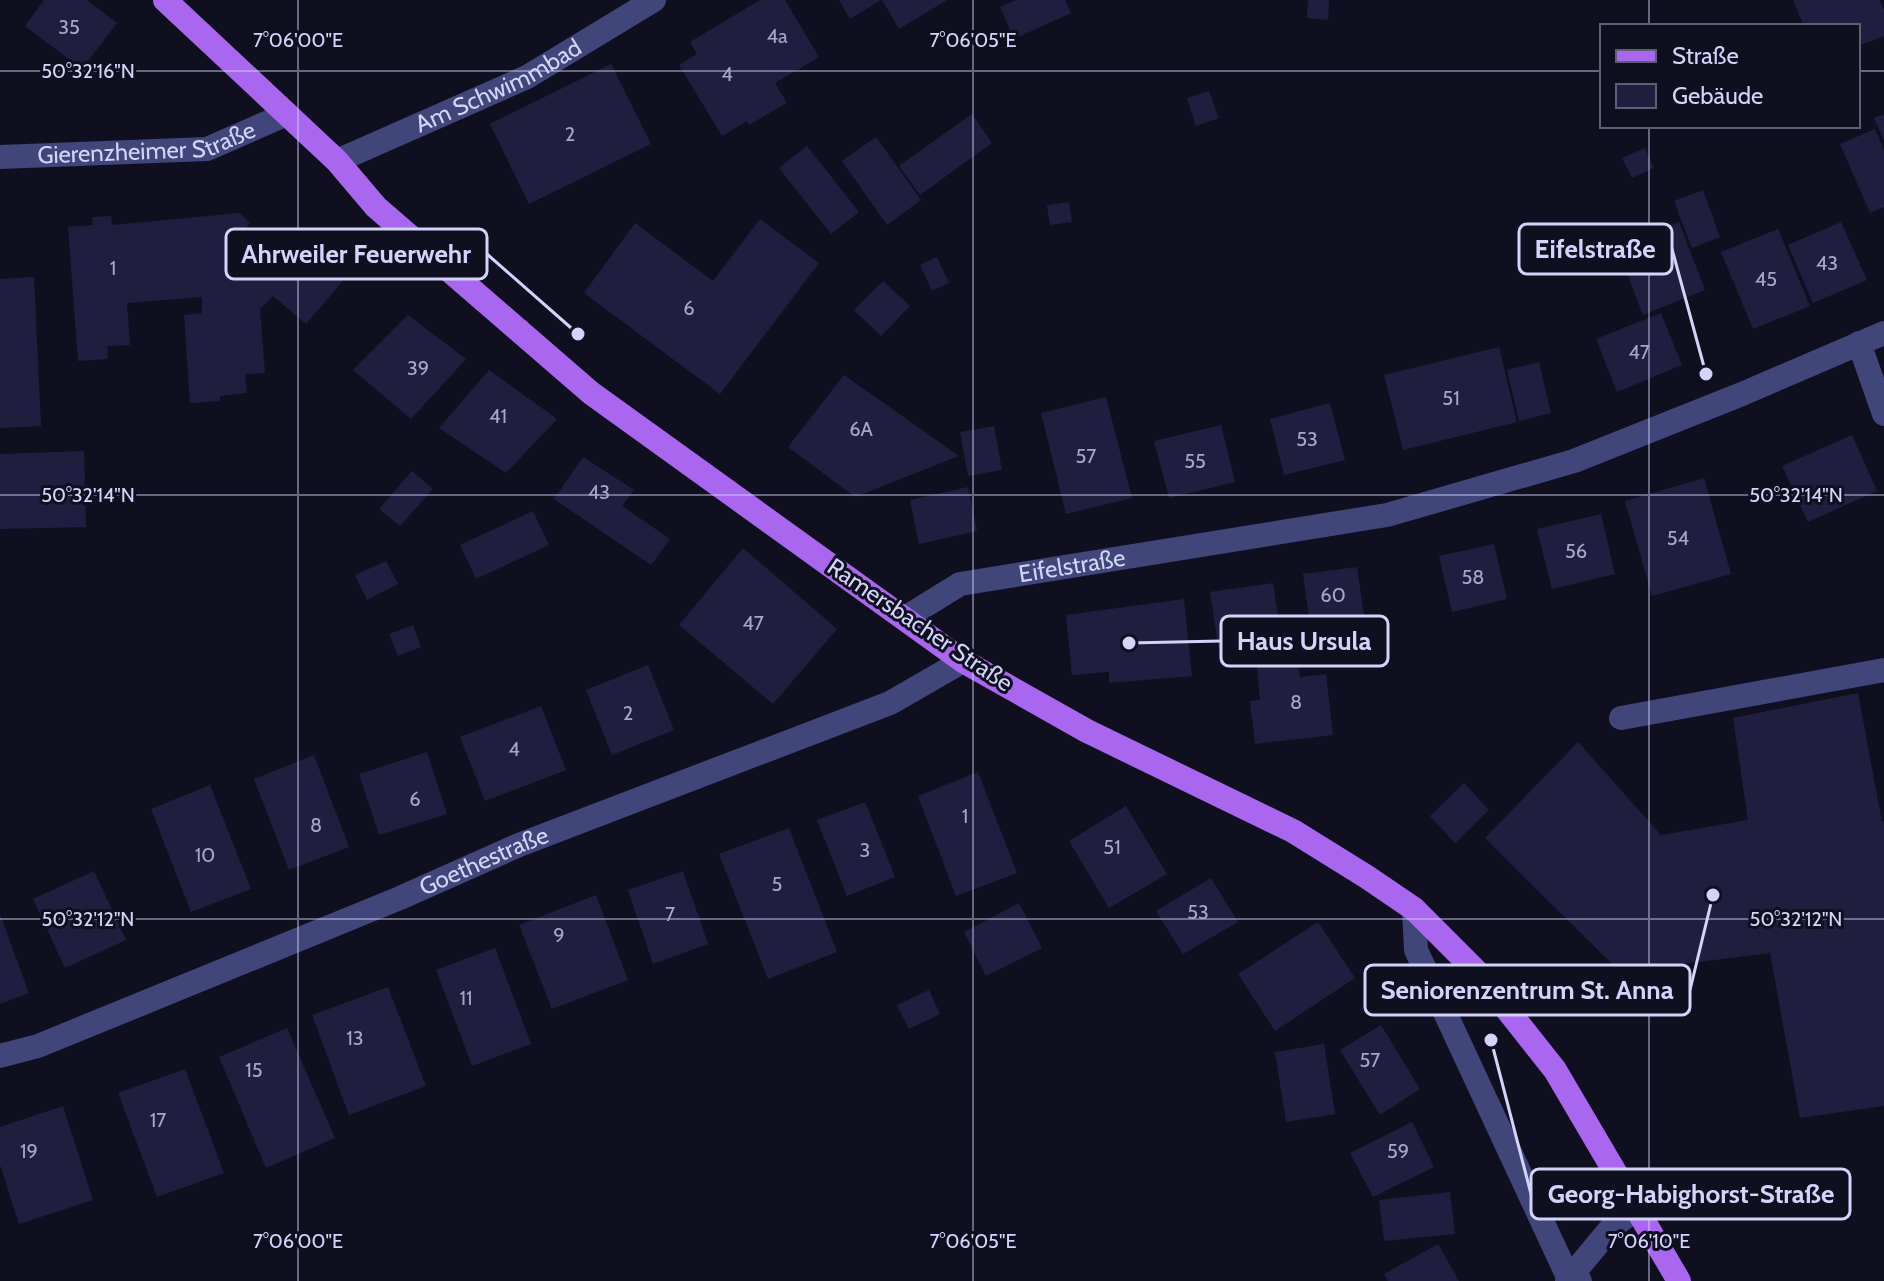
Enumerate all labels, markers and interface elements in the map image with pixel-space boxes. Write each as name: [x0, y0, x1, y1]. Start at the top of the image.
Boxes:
house number: 35: [58, 15, 80, 39]
house number: 4a: [766, 24, 788, 48]
legend: [1600, 24, 1860, 128]
text: 7°06'00"E: [253, 28, 343, 52]
text: 7°06'05"E: [930, 28, 1016, 52]
street label: Am Schwimmbad: [411, 32, 587, 139]
text: Straße: [1672, 41, 1739, 70]
text: 50°32'16"N: [41, 59, 135, 83]
house number: 4: [721, 62, 733, 86]
text: Gebäude: [1672, 81, 1763, 110]
street label: Gierenzheimer Straße: [37, 115, 260, 170]
house number: 2: [565, 122, 575, 146]
callout: Eifelstraße: [1519, 224, 1672, 274]
callout: Ahrweiler Feuerwehr: [226, 229, 487, 279]
text: Eifelstraße: [1534, 233, 1656, 265]
text: Ahrweiler Feuerwehr: [241, 238, 471, 270]
house number: 43: [1816, 251, 1838, 275]
house number: 1: [110, 256, 116, 280]
house number: 45: [1755, 267, 1777, 291]
house number: 6: [683, 296, 695, 320]
house number: 47: [1628, 340, 1650, 364]
house number: 39: [407, 356, 429, 380]
house number: 51: [1442, 386, 1460, 410]
house number: 41: [489, 404, 507, 428]
house number: 6A: [849, 417, 874, 441]
house number: 53: [1296, 427, 1318, 451]
house number: 57: [1076, 444, 1096, 468]
house number: 55: [1184, 449, 1206, 473]
house number: 43: [588, 480, 610, 504]
text: 50°32'14"N: [41, 483, 135, 507]
text: 50°32'14"N: [1749, 483, 1843, 507]
house number: 54: [1667, 526, 1690, 550]
house number: 56: [1565, 539, 1587, 563]
street label: Eifelstraße: [1016, 543, 1127, 588]
street label: Ramersbacher Straße: [822, 552, 1019, 697]
house number: 58: [1462, 565, 1484, 589]
house number: 60: [1320, 583, 1346, 607]
house number: 47: [742, 611, 764, 635]
callout: Haus Ursula: [1221, 616, 1388, 666]
text: Haus Ursula: [1237, 625, 1371, 657]
house number: 8: [1290, 690, 1302, 714]
house number: 2: [623, 701, 633, 725]
house number: 4: [508, 737, 520, 761]
house number: 6: [409, 787, 421, 811]
house number: 1: [962, 804, 968, 828]
house number: 8: [310, 813, 322, 837]
street label: Goethestraße: [415, 820, 552, 902]
house number: 51: [1103, 835, 1121, 859]
house number: 3: [860, 838, 870, 862]
house number: 10: [195, 843, 215, 867]
house number: 5: [772, 872, 782, 896]
house number: 53: [1187, 900, 1209, 924]
house number: 7: [665, 902, 675, 926]
text: 50°32'12"N: [42, 907, 134, 931]
text: 50°32'12"N: [1750, 907, 1842, 931]
house number: 9: [553, 923, 565, 947]
callout: Seniorenzentrum St. Anna: [1365, 965, 1690, 1015]
text: Seniorenzentrum St. Anna: [1380, 974, 1674, 1006]
house number: 11: [459, 986, 473, 1010]
house number: 13: [346, 1026, 364, 1050]
house number: 57: [1360, 1048, 1380, 1072]
house number: 15: [245, 1058, 263, 1082]
house number: 17: [150, 1108, 166, 1132]
house number: 19: [20, 1139, 38, 1163]
house number: 59: [1387, 1139, 1409, 1163]
callout: Georg-Habighorst-Straße: [1531, 1169, 1850, 1219]
text: Georg-Habighorst-Straße: [1548, 1178, 1834, 1210]
text: 7°06'00"E: [253, 1229, 343, 1253]
text: 7°06'05"E: [930, 1229, 1016, 1253]
text: 7°06'10"E: [1608, 1229, 1690, 1253]

